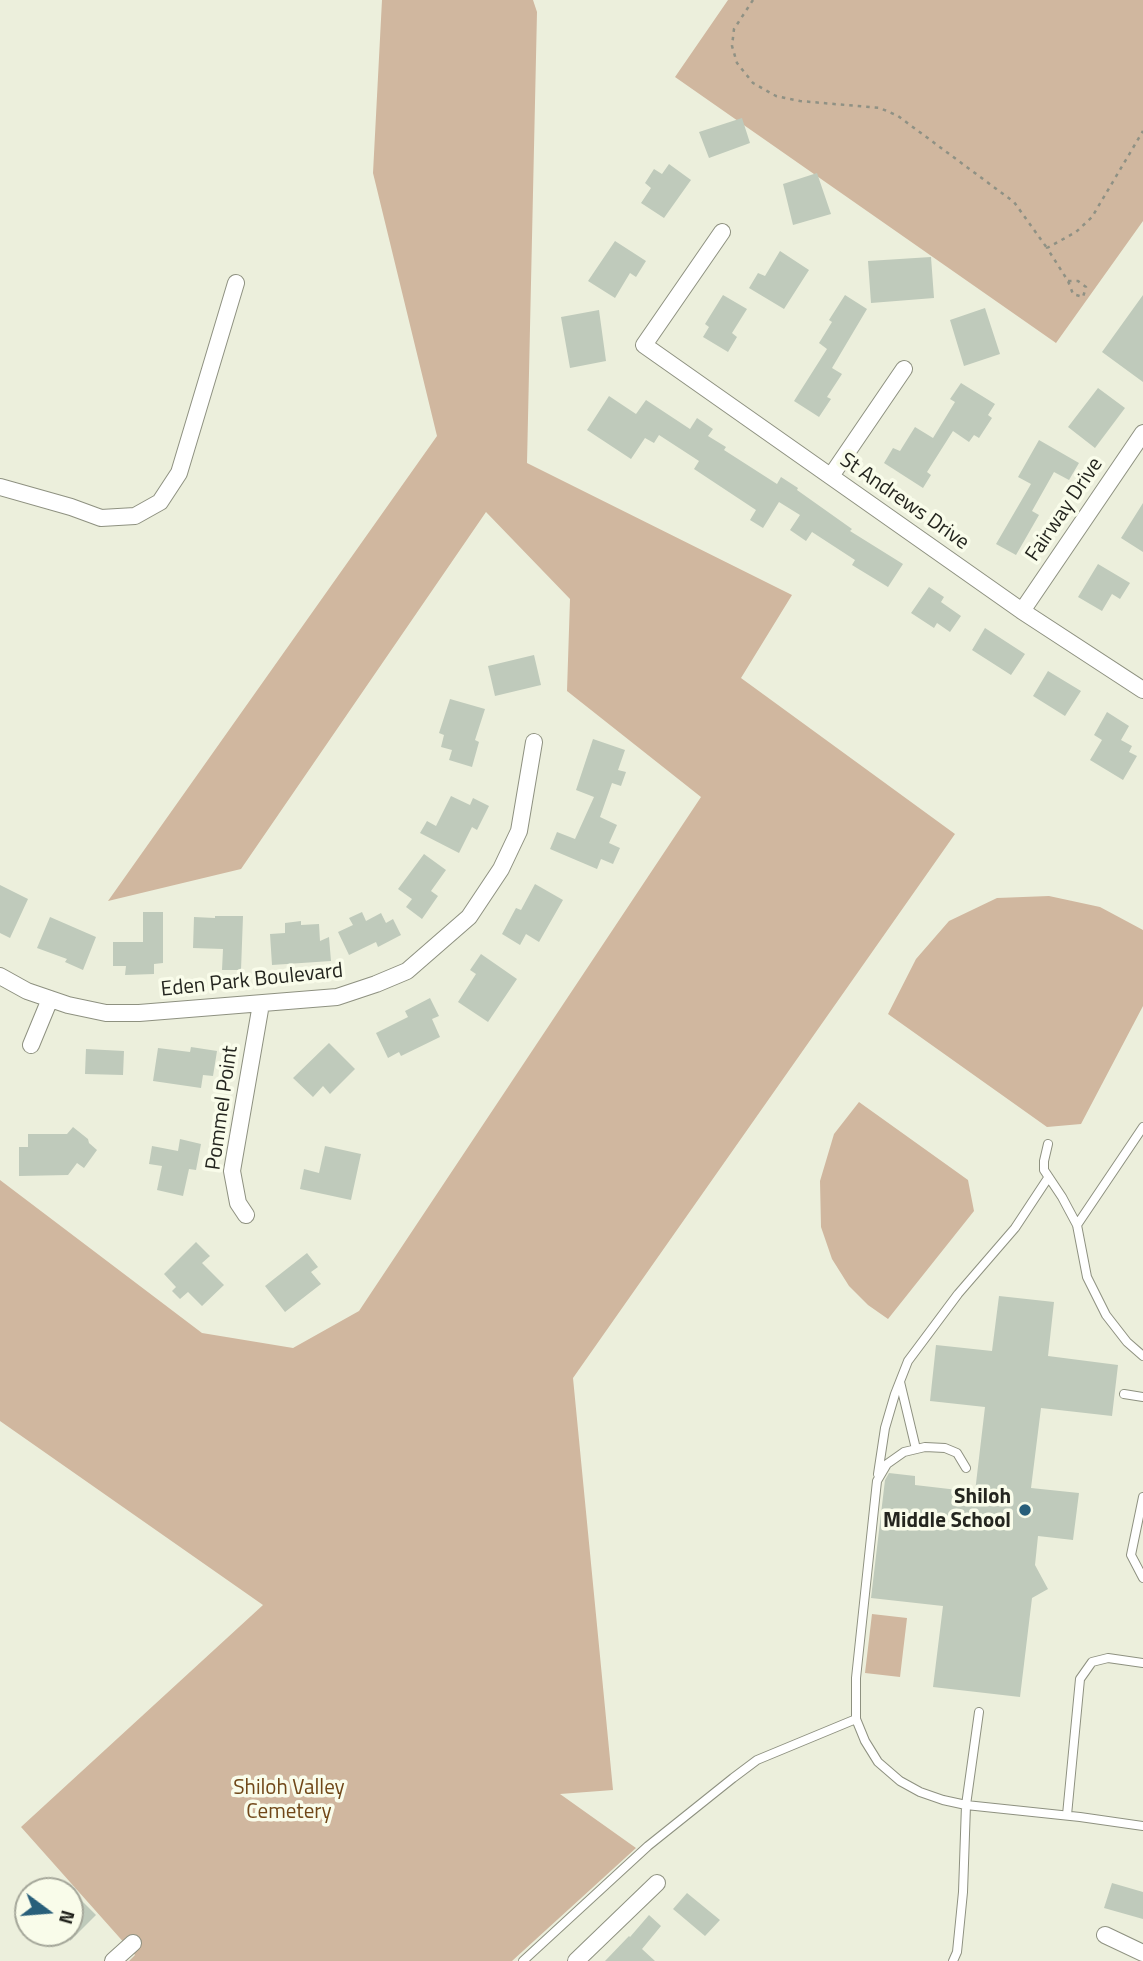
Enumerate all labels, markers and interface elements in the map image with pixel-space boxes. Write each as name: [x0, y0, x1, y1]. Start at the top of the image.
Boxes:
street label: St Andrews Drive: [835, 448, 973, 556]
street label: Fairway Drive: [1021, 453, 1109, 567]
street label: Eden Park Boulevard: [160, 959, 344, 1003]
street label: Pommel Point: [202, 1044, 244, 1172]
place label: Shiloh Middle School: [883, 1485, 1011, 1535]
marker: Shiloh Middle School: [1017, 1502, 1033, 1518]
park label: Shiloh Valley Cemetery: [233, 1776, 345, 1826]
north arrow: [14, 1877, 84, 1947]
text: N: [52, 1907, 84, 1928]

